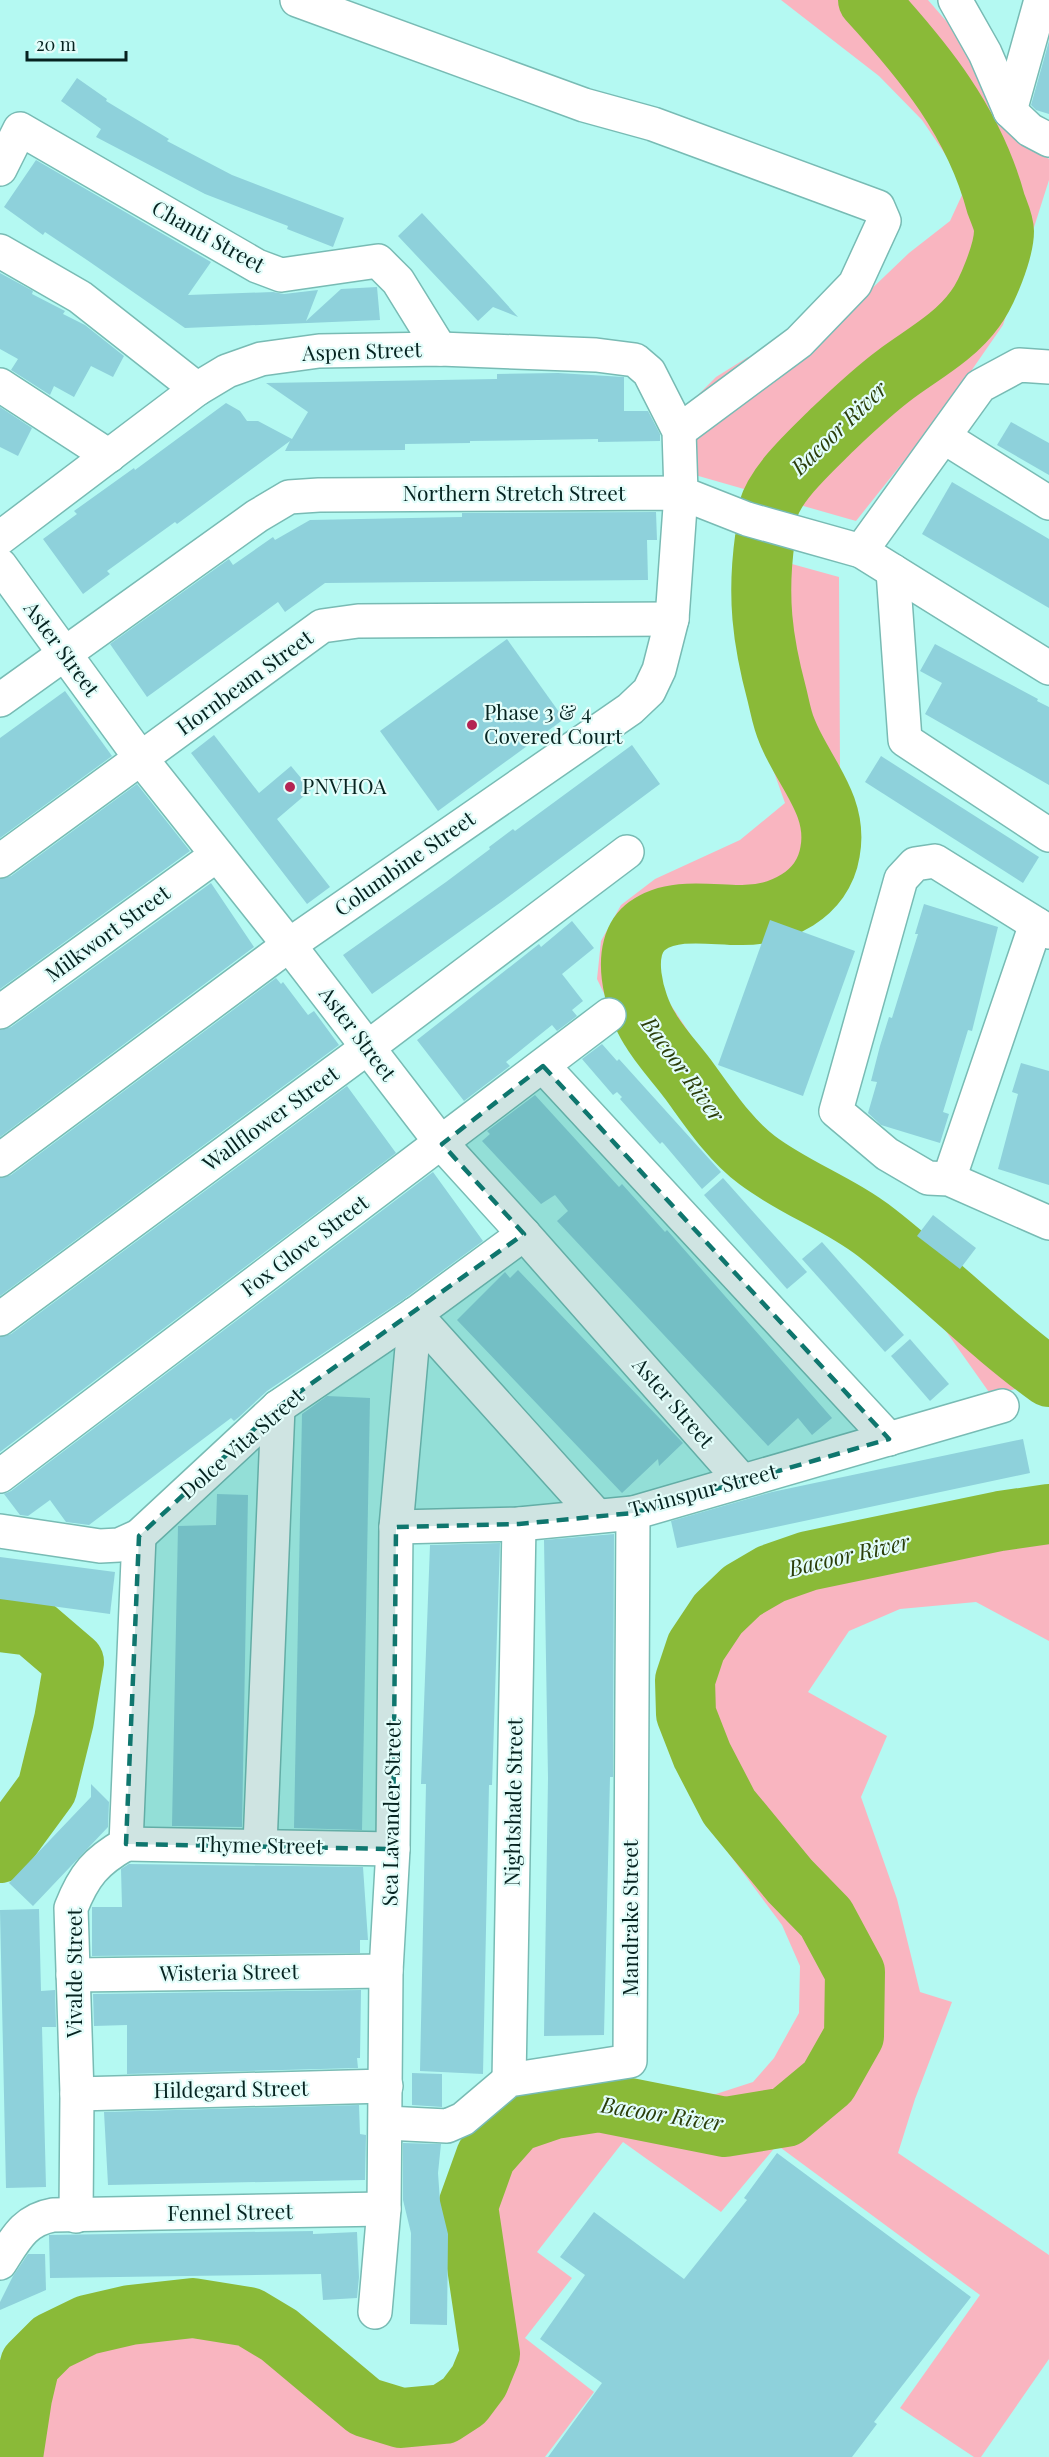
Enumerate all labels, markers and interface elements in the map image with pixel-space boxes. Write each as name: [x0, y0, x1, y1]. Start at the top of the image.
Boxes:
scale bar: [27, 24, 126, 62]
text: 20 m: [36, 32, 76, 56]
street label: Chanti Street: [148, 193, 271, 278]
street label: Aspen Street: [301, 334, 423, 366]
water label: Bacoor River: [783, 373, 893, 482]
street label: Northern Stretch Street: [403, 478, 626, 506]
street label: Aster Street: [18, 594, 107, 701]
street label: Hornbeam Street: [170, 622, 318, 740]
place label: Phase 3 & 4 Covered Court: [484, 697, 623, 749]
marker: Phase 3 & 4 Covered Court: [465, 718, 479, 732]
place label: PNVHOA: [302, 771, 387, 799]
marker: PNVHOA: [283, 780, 297, 794]
street label: Columbine Street: [328, 803, 480, 921]
street label: Milkwort Street: [39, 877, 175, 987]
street label: Aster Street: [313, 979, 404, 1086]
water label: Bacoor River: [635, 1009, 732, 1128]
street label: Wallflower Street: [195, 1058, 344, 1177]
street label: Fox Glove Street: [234, 1187, 374, 1302]
street label: Aster Street: [627, 1350, 722, 1453]
street label: Dolce Vita Street: [173, 1380, 309, 1504]
street label: Twinspur Street: [625, 1456, 780, 1522]
water label: Bacoor River: [784, 1525, 913, 1583]
street label: Nightshade Street: [497, 1717, 527, 1886]
street label: Sea Lavander Street: [374, 1719, 406, 1906]
street label: Thyme Street: [197, 1829, 324, 1859]
street label: Mandrake Street: [615, 1839, 643, 1996]
street label: Vivalde Street: [59, 1908, 87, 2039]
street label: Wisteria Street: [158, 1956, 299, 1986]
street label: Hildegard Street: [153, 2073, 309, 2103]
water label: Bacoor River: [598, 2088, 726, 2138]
street label: Fennel Street: [167, 2196, 293, 2226]

